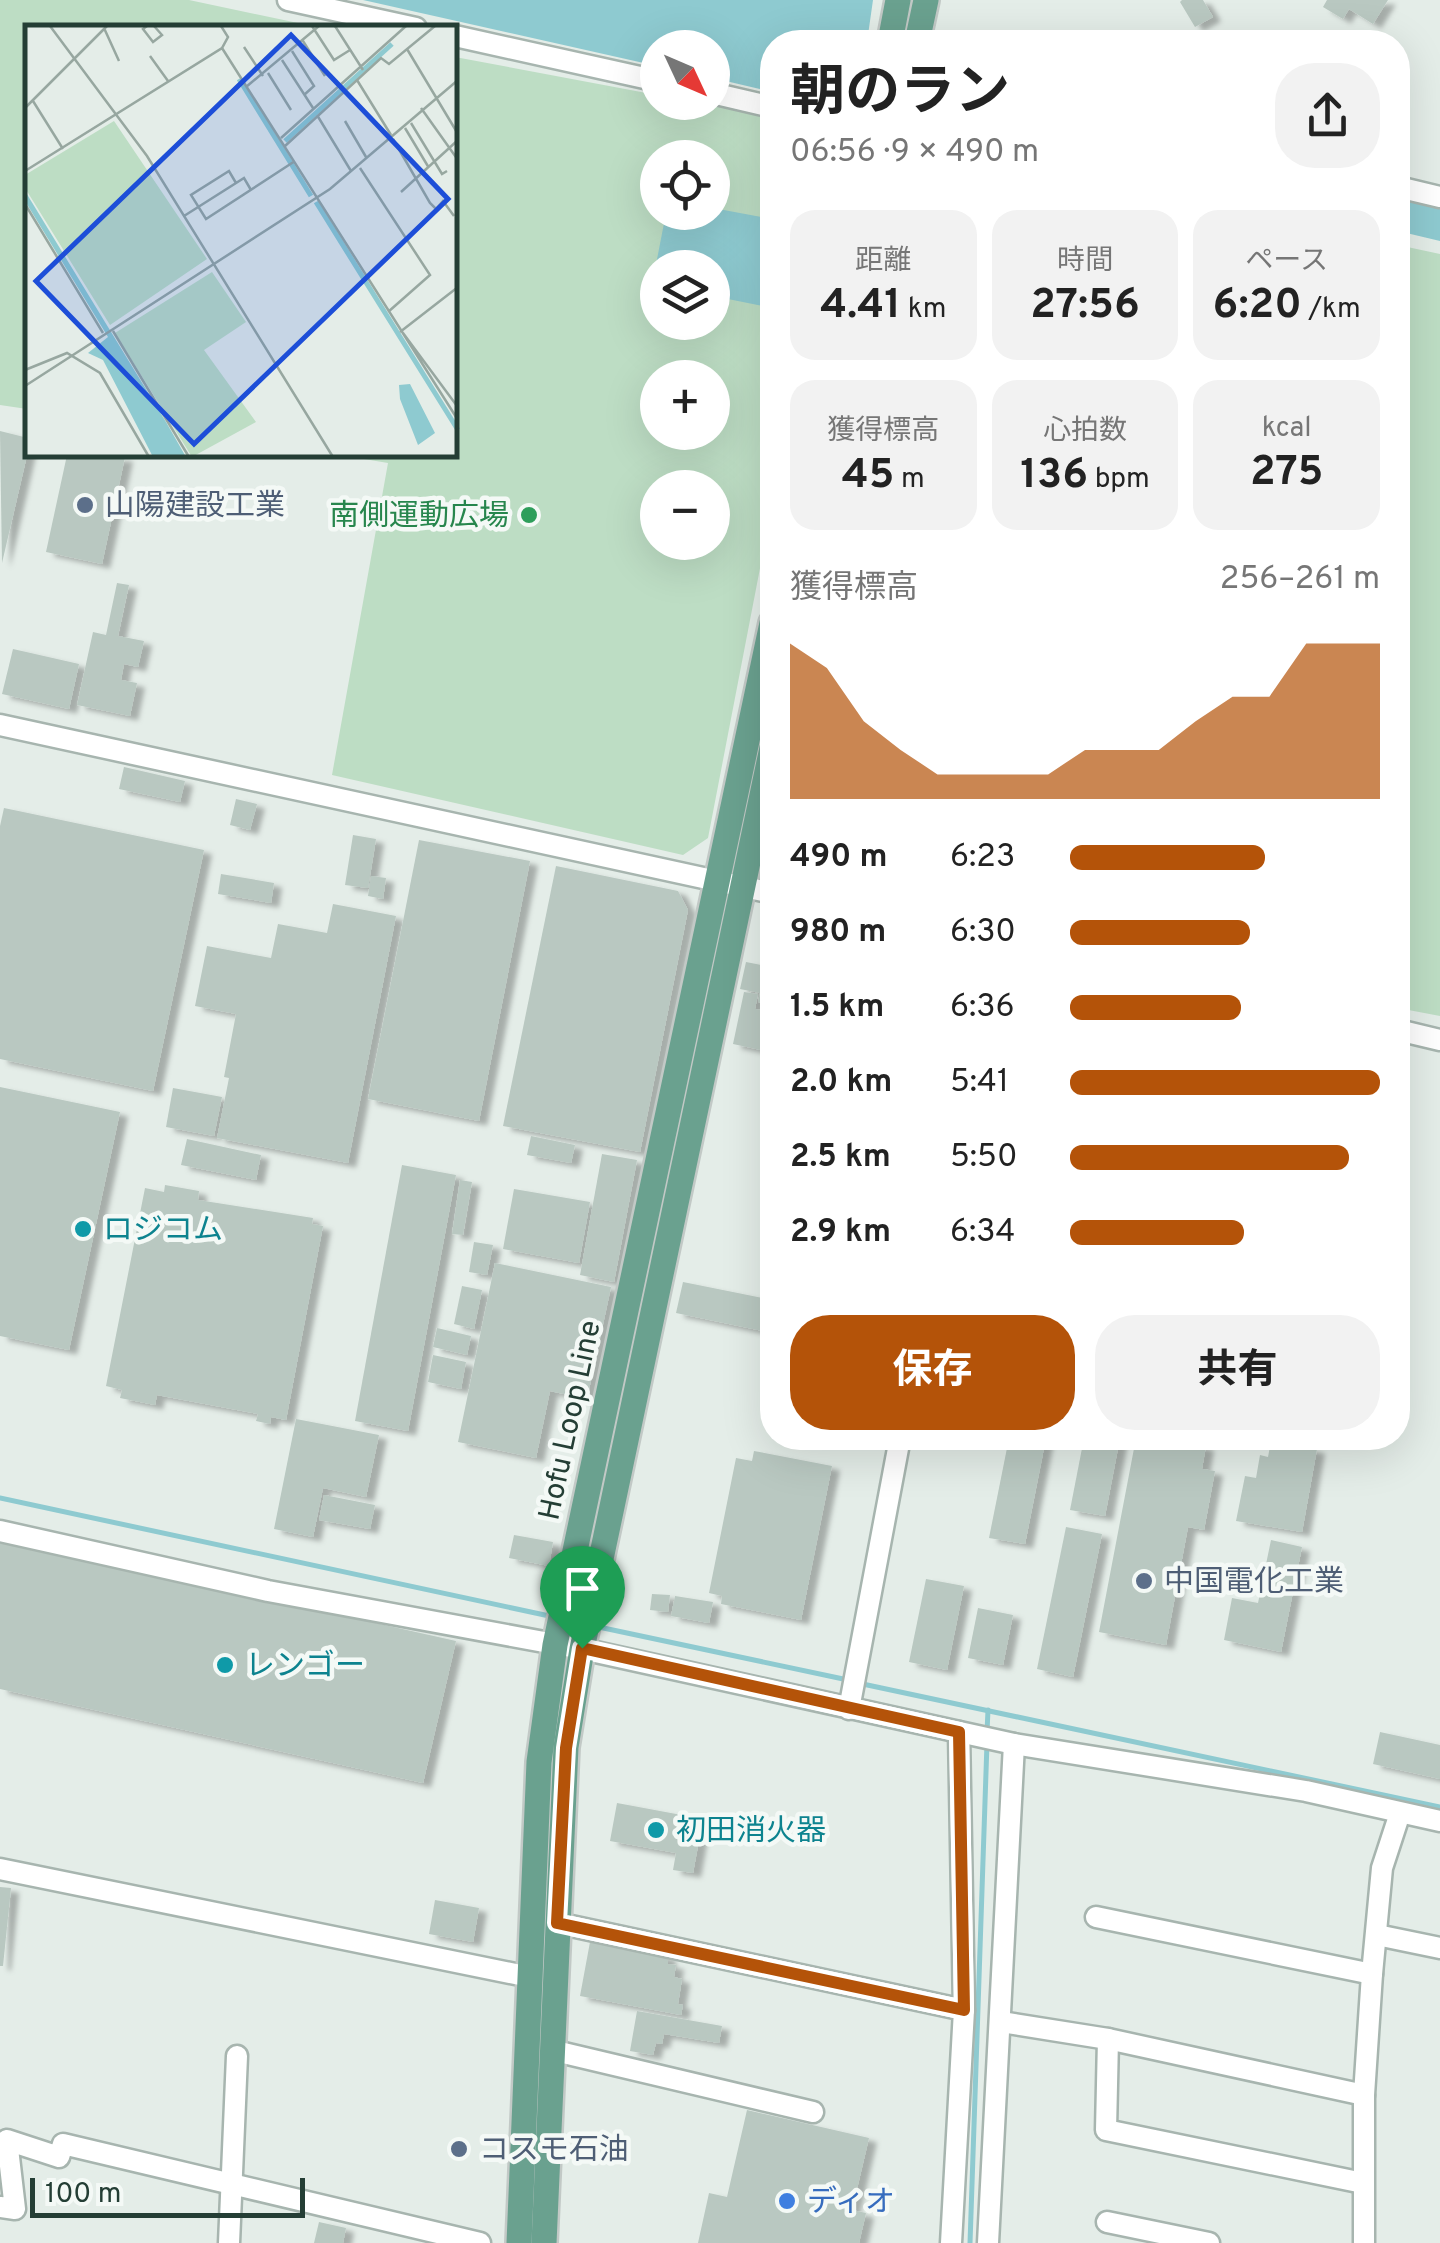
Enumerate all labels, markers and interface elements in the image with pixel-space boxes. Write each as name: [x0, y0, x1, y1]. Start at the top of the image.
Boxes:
inset map: [25, 25, 458, 458]
north arrow: [640, 30, 730, 120]
map controls: [640, 30, 730, 560]
text: 朝のラン: [790, 60, 1010, 130]
button: share: [1275, 63, 1380, 168]
text: 06:56 · 9 × 490 m: [790, 133, 1039, 173]
button: locate: [640, 140, 730, 230]
text: 距離: [855, 244, 911, 280]
text: 時間: [1057, 244, 1113, 280]
text: ペース: [1245, 244, 1328, 280]
button: layers: [640, 250, 730, 340]
text: 4.41: [820, 280, 901, 333]
text: 27:56: [1030, 280, 1140, 333]
text: 6:20: [1213, 280, 1302, 333]
text: km: [901, 292, 946, 328]
text: /km: [1302, 292, 1361, 328]
button: +: [640, 360, 730, 450]
text: kcal: [1262, 411, 1312, 447]
text: 獲得標高: [827, 414, 939, 450]
text: 心拍数: [1043, 414, 1127, 450]
text: 275: [1250, 447, 1323, 500]
text: 45: [842, 450, 895, 503]
text: 136: [1020, 450, 1088, 503]
text: m: [895, 462, 925, 498]
text: bpm: [1088, 462, 1150, 498]
button: −: [640, 470, 730, 560]
place label: 山陽建設工業: [105, 489, 285, 526]
marker: 山陽建設工業: [74, 494, 96, 516]
place label: 南側運動広場: [329, 499, 509, 536]
marker: 南側運動広場: [518, 504, 540, 526]
text: 256–261 m: [1220, 560, 1380, 600]
text: 獲得標高: [790, 569, 918, 609]
text: 490 m: [790, 838, 887, 878]
text: 6:23: [950, 838, 1015, 878]
text: 980 m: [790, 913, 886, 953]
text: 6:30: [950, 913, 1016, 953]
text: 1.5 km: [790, 988, 884, 1028]
text: 6:36: [950, 988, 1015, 1028]
text: 2.0 km: [790, 1063, 892, 1103]
text: 5:41: [950, 1063, 1009, 1103]
text: 2.5 km: [790, 1138, 891, 1178]
text: 5:50: [950, 1138, 1017, 1178]
place label: ロジコム: [103, 1213, 223, 1250]
text: 2.9 km: [790, 1213, 891, 1253]
text: 6:34: [950, 1213, 1015, 1253]
marker: ロジコム: [72, 1218, 94, 1240]
button: 保存: [790, 1315, 1075, 1430]
button: 共有: [1095, 1315, 1380, 1430]
street label: Hofu Loop Line: [532, 1317, 611, 1524]
pin: [540, 1546, 625, 1649]
icon: arrive: [555, 1561, 610, 1616]
place label: 中国電化工業: [1164, 1565, 1344, 1602]
marker: 中国電化工業: [1133, 1570, 1155, 1592]
place label: レンゴー: [245, 1649, 365, 1686]
marker: レンゴー: [214, 1654, 236, 1676]
place label: 初田消火器: [676, 1814, 826, 1851]
marker: 初田消火器: [645, 1819, 667, 1841]
place label: コスモ石油: [479, 2133, 629, 2170]
marker: コスモ石油: [448, 2138, 470, 2160]
scale bar: [30, 2173, 305, 2218]
text: 100 m: [45, 2177, 121, 2213]
place label: ディオ: [807, 2185, 895, 2222]
marker: ディオ: [776, 2190, 798, 2212]

